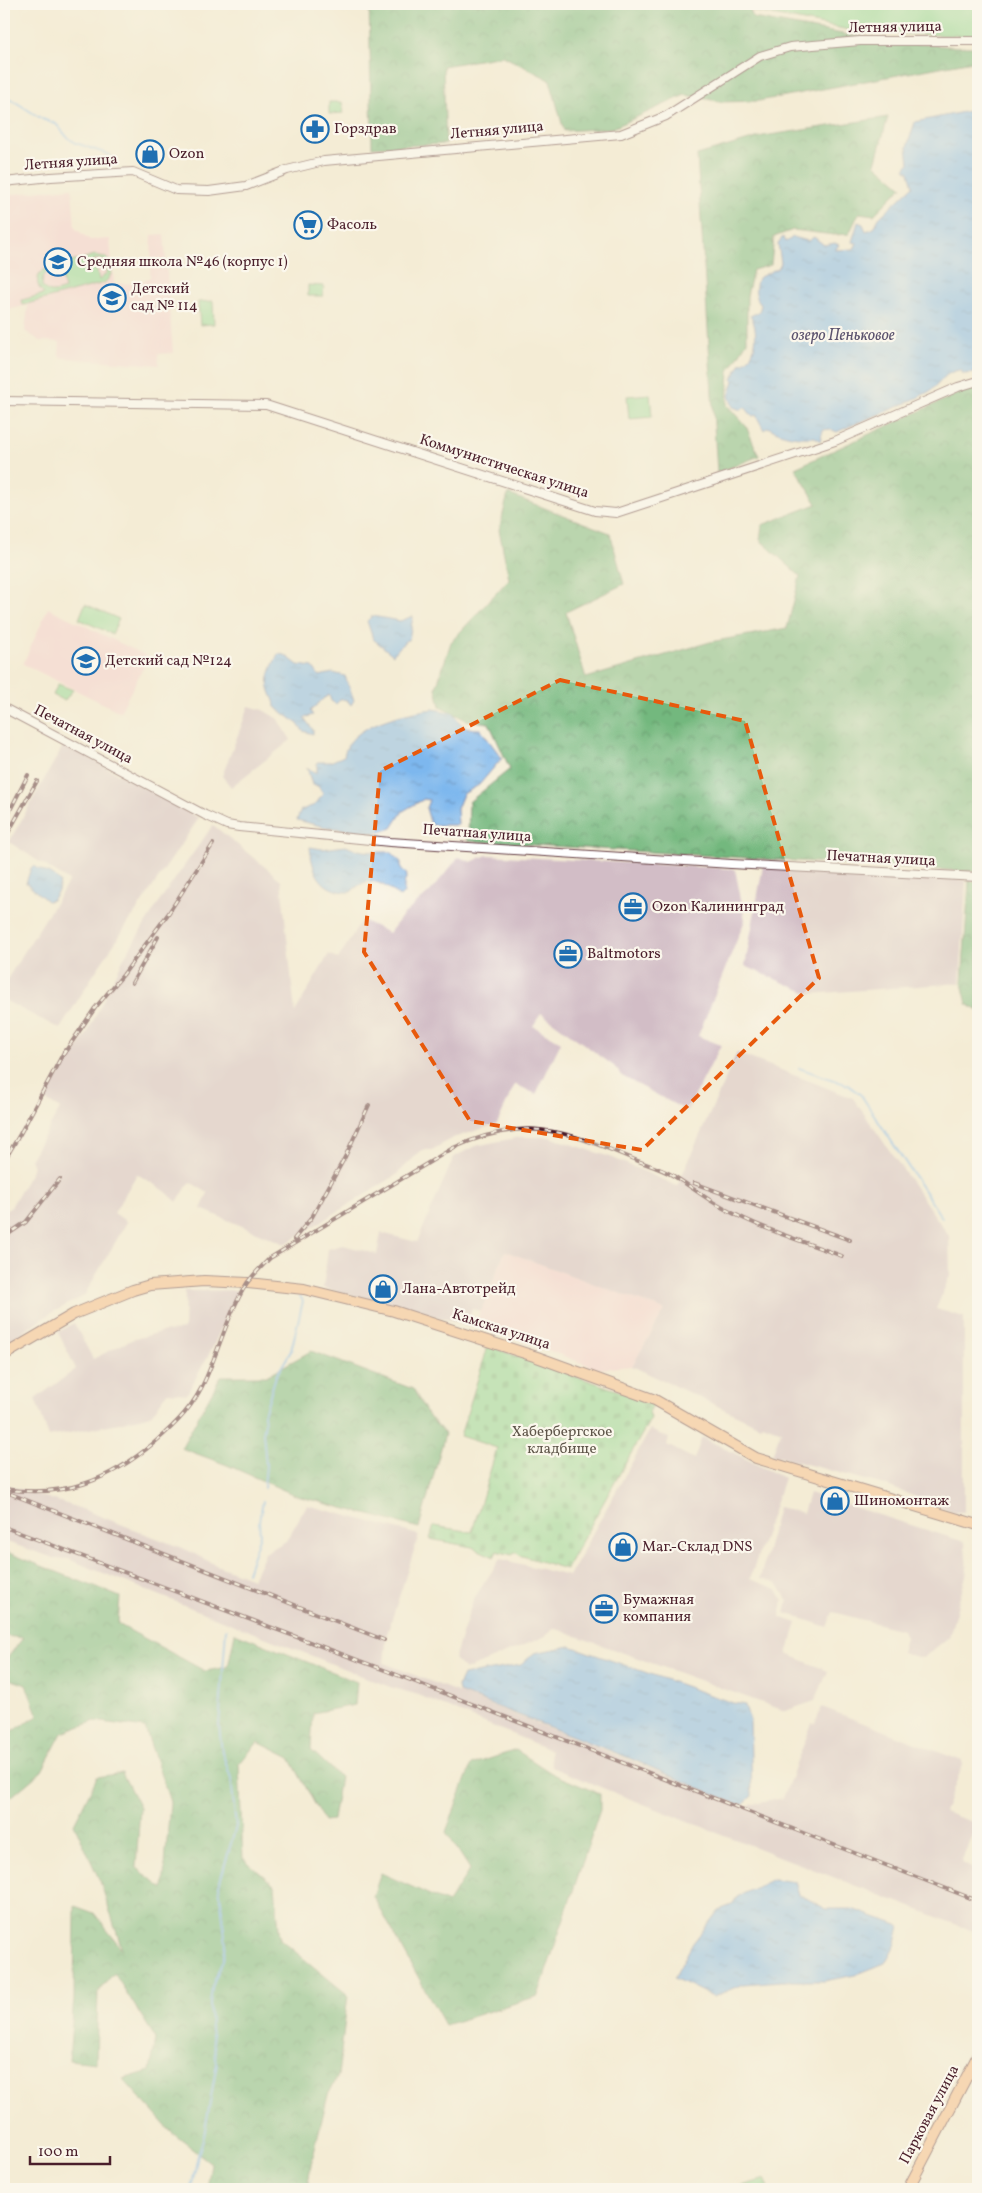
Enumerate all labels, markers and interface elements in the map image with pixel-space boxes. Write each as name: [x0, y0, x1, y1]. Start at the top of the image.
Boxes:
street label: Летняя улица: [848, 17, 942, 39]
pharmacy icon: Горздрав: [300, 114, 330, 144]
street label: Летняя улица: [449, 116, 545, 146]
place label: Горздрав: [334, 119, 397, 140]
shop icon: Ozon: [135, 139, 165, 169]
place label: Ozon: [169, 144, 204, 165]
street label: Летняя улица: [23, 149, 119, 177]
supermarket icon: Фасоль: [293, 210, 323, 240]
place label: Фасоль: [327, 215, 377, 236]
school or university icon: Средняя школа №46 (корпус 1): [43, 247, 73, 277]
place label: Средняя школа №46 (корпус 1): [77, 252, 288, 273]
place label: Детский сад № 114: [131, 279, 198, 317]
school or university icon: Детский сад № 114: [97, 283, 127, 313]
water label: озеро Пеньковое: [791, 325, 895, 347]
street label: Коммунистическая улица: [417, 430, 591, 504]
school or university icon: Детский сад №124: [71, 646, 101, 676]
place label: Детский сад №124: [105, 651, 232, 672]
street label: Печатная улица: [30, 700, 136, 770]
street label: Печатная улица: [422, 820, 532, 848]
street label: Печатная улица: [826, 846, 936, 872]
office icon: Ozon Калининград: [618, 892, 648, 922]
place label: Ozon Калининград: [652, 897, 784, 918]
office icon: Baltmotors: [553, 939, 583, 969]
place label: Baltmotors: [587, 944, 661, 965]
shop icon: Лана-Автотрейд: [368, 1274, 398, 1304]
place label: Лана-Автотрейд: [402, 1279, 516, 1300]
street label: Камская улица: [449, 1304, 553, 1356]
park label: Хабербергское кладбище: [512, 1422, 612, 1460]
shop icon: Шиномонтаж: [820, 1486, 850, 1516]
place label: Шиномонтаж: [854, 1491, 949, 1512]
shop icon: Маг.-Склад DNS: [608, 1532, 638, 1562]
place label: Маг.-Склад DNS: [642, 1537, 753, 1558]
place label: Бумажная компания: [623, 1590, 694, 1628]
office icon: Бумажная компания: [589, 1594, 619, 1624]
street label: Парковая улица: [895, 2062, 965, 2168]
scale bar: [30, 2133, 110, 2165]
text: 100 m: [38, 2142, 78, 2163]

